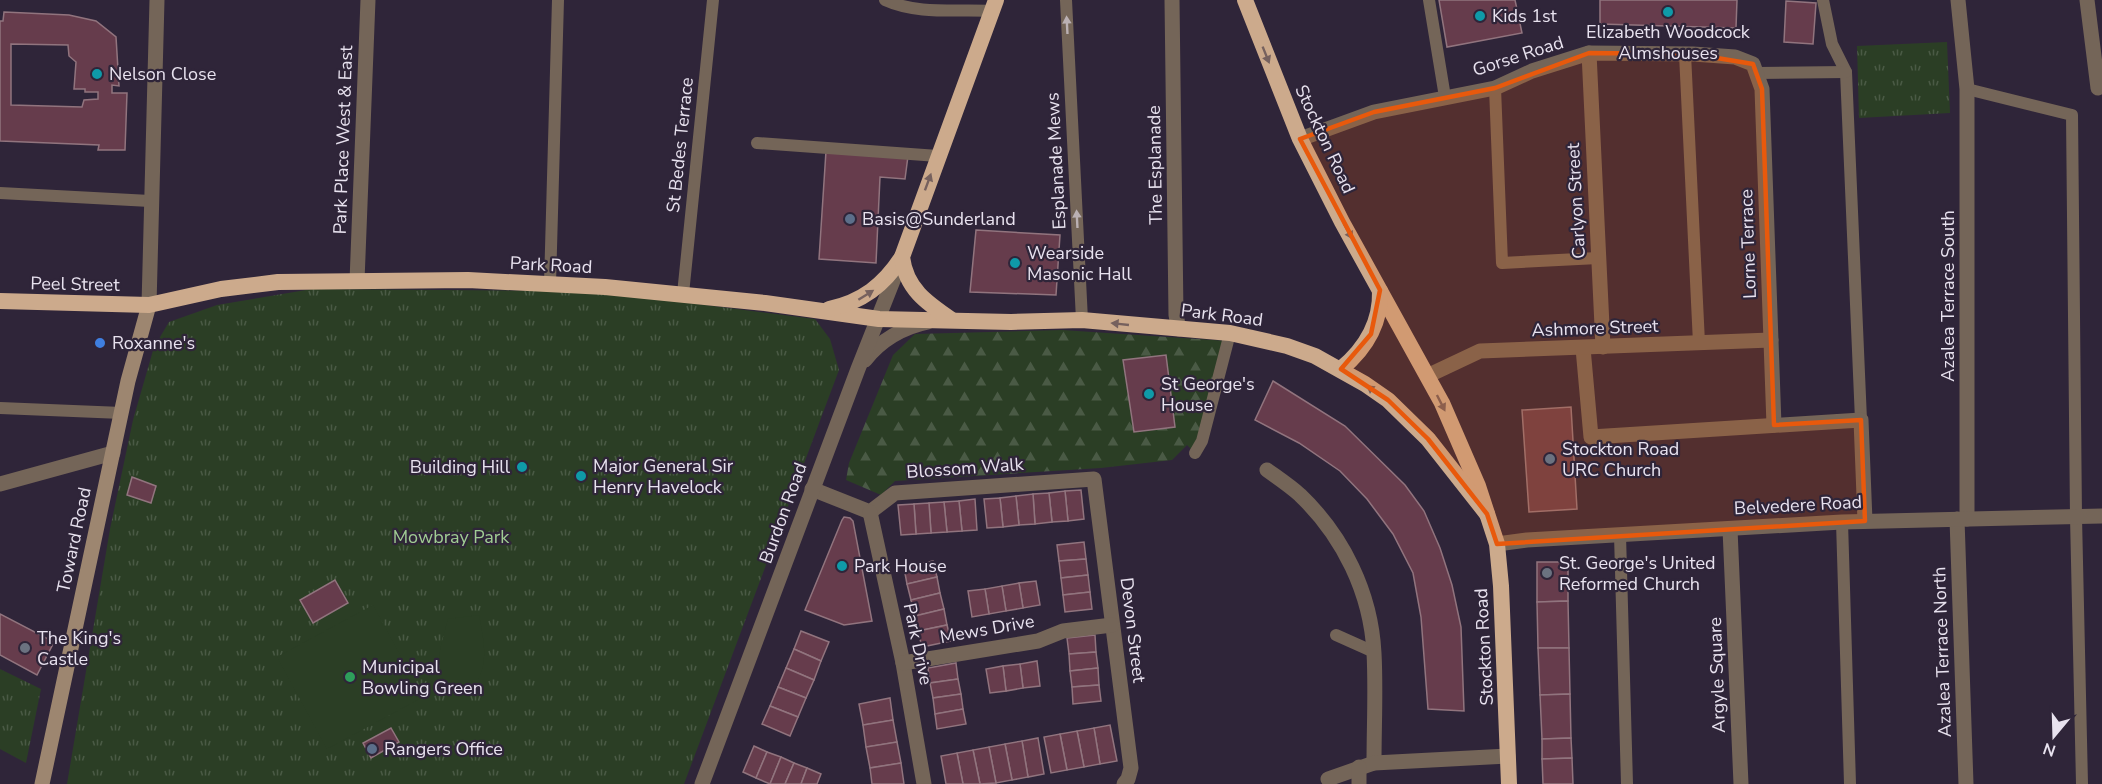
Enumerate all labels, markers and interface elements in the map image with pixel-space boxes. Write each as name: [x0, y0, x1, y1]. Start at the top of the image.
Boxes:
place label: Kids 1st: [1492, 4, 1558, 28]
marker: Elizabeth Woodcock Almshouses: [1661, 5, 1675, 19]
marker: Kids 1st: [1473, 9, 1487, 23]
one-way arrow: [1063, 15, 1072, 34]
place label: Elizabeth Woodcock Almshouses: [1586, 20, 1751, 65]
street label: Gorse Road: [1470, 30, 1566, 82]
street label: Park Place West & East: [328, 45, 358, 235]
one-way arrow: [1261, 46, 1271, 64]
place label: Nelson Close: [109, 62, 216, 86]
marker: Nelson Close: [90, 67, 104, 81]
street label: St Bedes Terrace: [661, 76, 699, 214]
street label: Stockton Road: [1289, 81, 1361, 197]
street label: Esplanade Mews: [1040, 92, 1072, 230]
street label: The Esplanade: [1142, 105, 1168, 225]
street label: Carlyon Street: [1561, 142, 1591, 260]
one-way arrow: [924, 173, 934, 191]
street label: Lorne Terrace: [1734, 189, 1762, 299]
place label: Basis@Sunderland: [862, 207, 1016, 231]
one-way arrow: [1073, 210, 1082, 229]
street label: Azalea Terrace South: [1936, 210, 1960, 382]
marker: Basis@Sunderland: [843, 212, 857, 226]
one-way arrow: [1343, 223, 1353, 240]
place label: Wearside Masonic Hall: [1027, 241, 1133, 286]
street label: Park Road: [509, 251, 593, 279]
marker: Wearside Masonic Hall: [1008, 256, 1022, 270]
street label: Peel Street: [30, 271, 121, 297]
one-way arrow: [858, 289, 874, 300]
street label: Park Road: [1180, 298, 1264, 332]
street label: Ashmore Street: [1531, 314, 1660, 342]
one-way arrow: [1111, 319, 1130, 328]
place label: Roxanne's: [112, 331, 195, 355]
marker: Roxanne's: [93, 336, 107, 350]
place label: St George's House: [1161, 372, 1255, 417]
one-way arrow: [1367, 385, 1383, 397]
marker: St George's House: [1142, 387, 1156, 401]
one-way arrow: [1437, 394, 1446, 411]
place label: Stockton Road URC Church: [1562, 437, 1679, 482]
street label: Blossom Walk: [906, 452, 1025, 484]
marker: Stockton Road URC Church: [1543, 452, 1557, 466]
place label: Major General Sir Henry Havelock: [593, 454, 734, 499]
place label: Building Hill: [410, 455, 511, 479]
street label: Burdon Road: [754, 459, 812, 567]
marker: Building Hill: [515, 460, 529, 474]
marker: Major General Sir Henry Havelock: [574, 469, 588, 483]
street label: Toward Road: [51, 485, 97, 595]
street label: Belvedere Road: [1733, 490, 1863, 520]
park label: Mowbray Park: [393, 525, 510, 549]
place label: St. George's United Reformed Church: [1559, 551, 1715, 596]
place label: Park House: [854, 554, 947, 578]
marker: Park House: [835, 559, 849, 573]
marker: St. George's United Reformed Church: [1540, 566, 1554, 580]
street label: Azalea Terrace North: [1927, 566, 1957, 738]
street label: Devon Street: [1115, 576, 1151, 685]
street label: Stockton Road: [1469, 588, 1499, 706]
street label: Park Drive: [898, 601, 938, 687]
street label: Mews Drive: [938, 609, 1036, 649]
street label: Argyle Square: [1703, 617, 1731, 733]
place label: The King's Castle: [37, 626, 121, 671]
marker: The King's Castle: [18, 641, 32, 655]
place label: Municipal Bowling Green: [362, 655, 483, 700]
marker: Municipal Bowling Green: [343, 670, 357, 684]
north arrow: [2024, 706, 2084, 766]
place label: Rangers Office: [384, 737, 503, 761]
text: N: [2040, 737, 2059, 762]
marker: Rangers Office: [365, 742, 379, 756]

